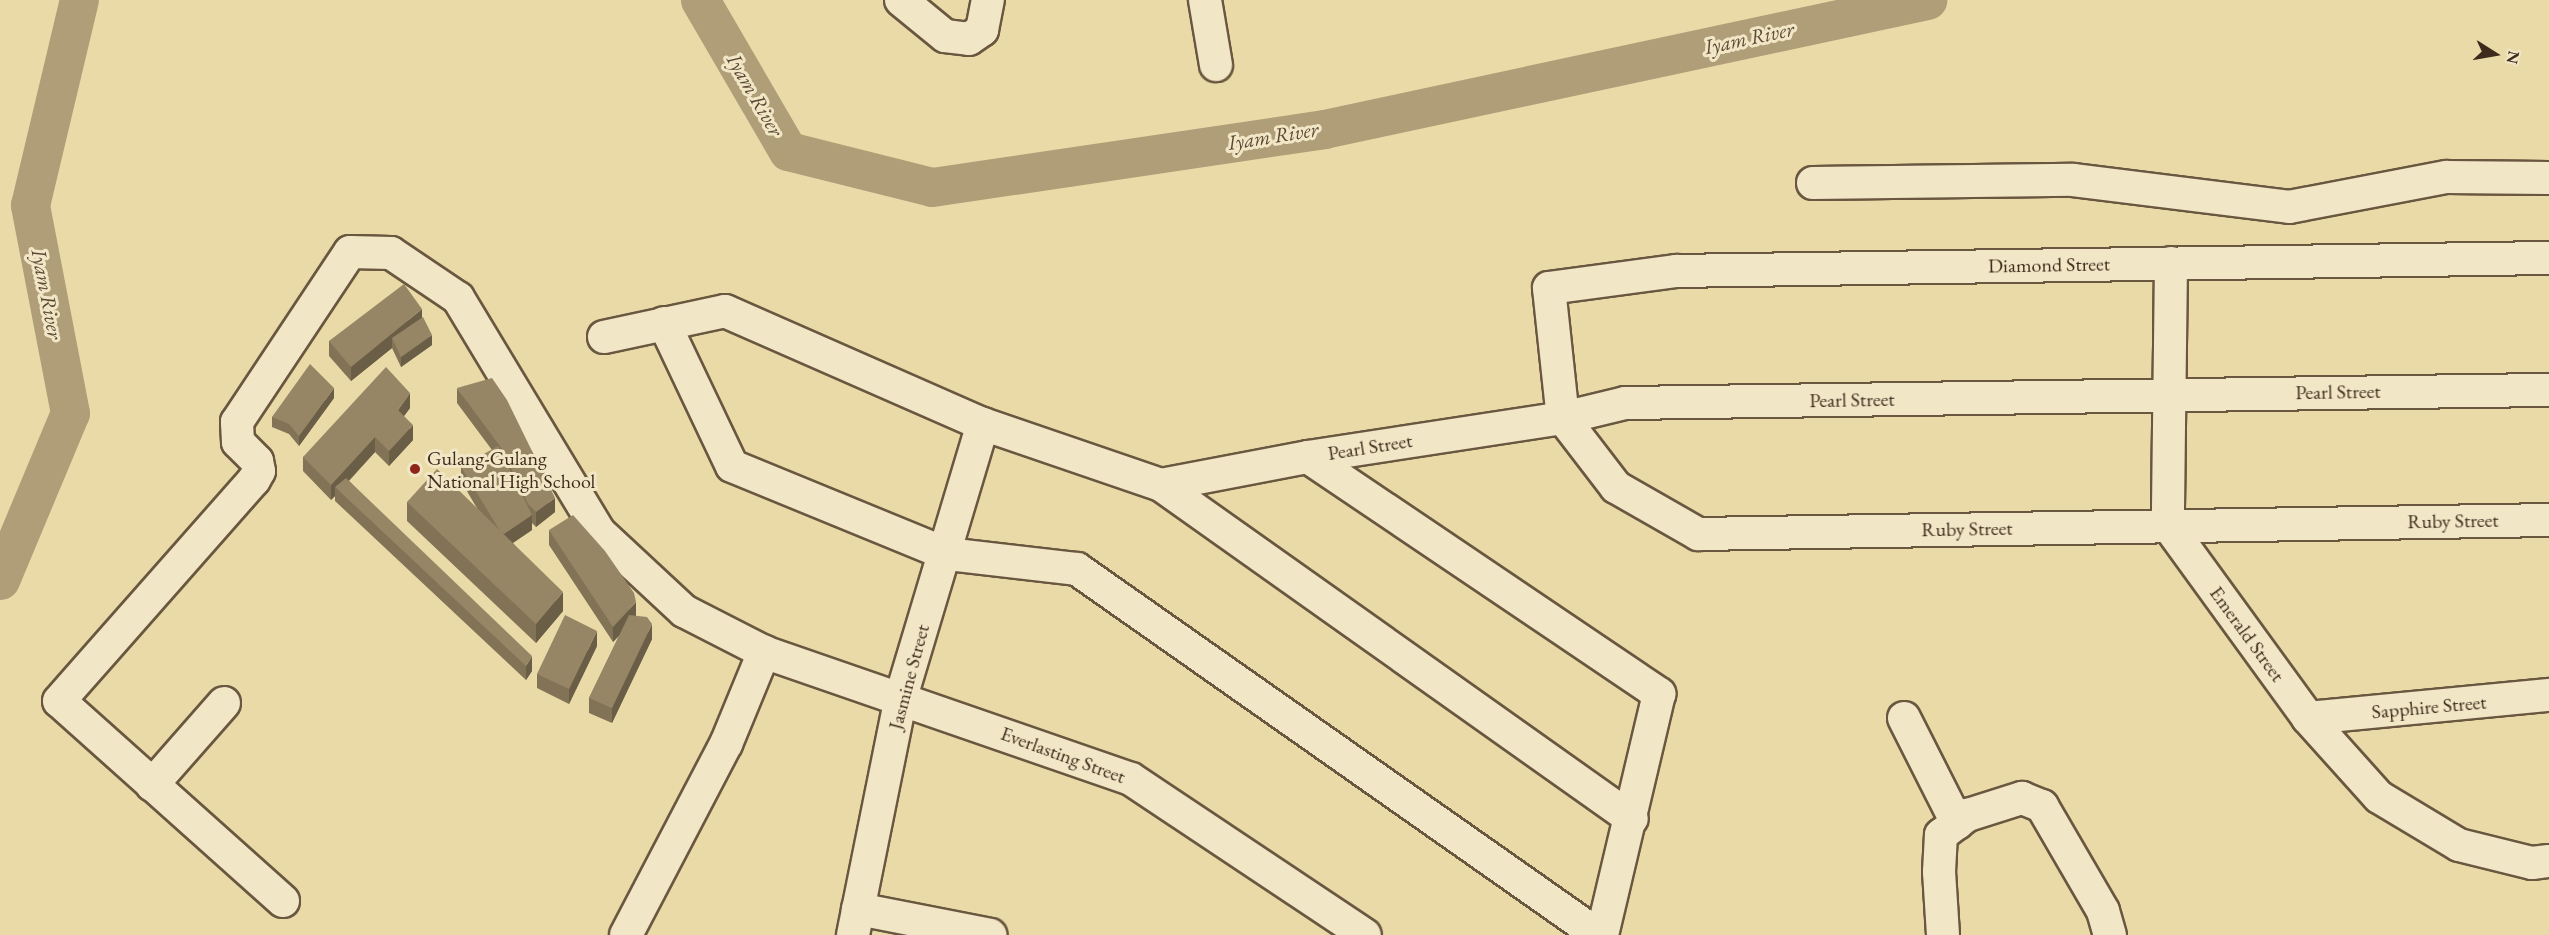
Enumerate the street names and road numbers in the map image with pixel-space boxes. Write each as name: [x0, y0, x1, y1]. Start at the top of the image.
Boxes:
street label: Diamond Street: [1988, 252, 2110, 278]
street label: Pearl Street: [2295, 379, 2381, 405]
street label: Pearl Street: [1809, 387, 1895, 413]
street label: Pearl Street: [1326, 428, 1414, 466]
street label: Ruby Street: [2407, 508, 2499, 534]
street label: Ruby Street: [1921, 516, 2013, 542]
street label: Emerald Street: [2204, 582, 2290, 686]
street label: Jasmine Street: [883, 622, 935, 732]
street label: Sapphire Street: [2370, 690, 2488, 724]
street label: Everlasting Street: [997, 721, 1129, 789]

